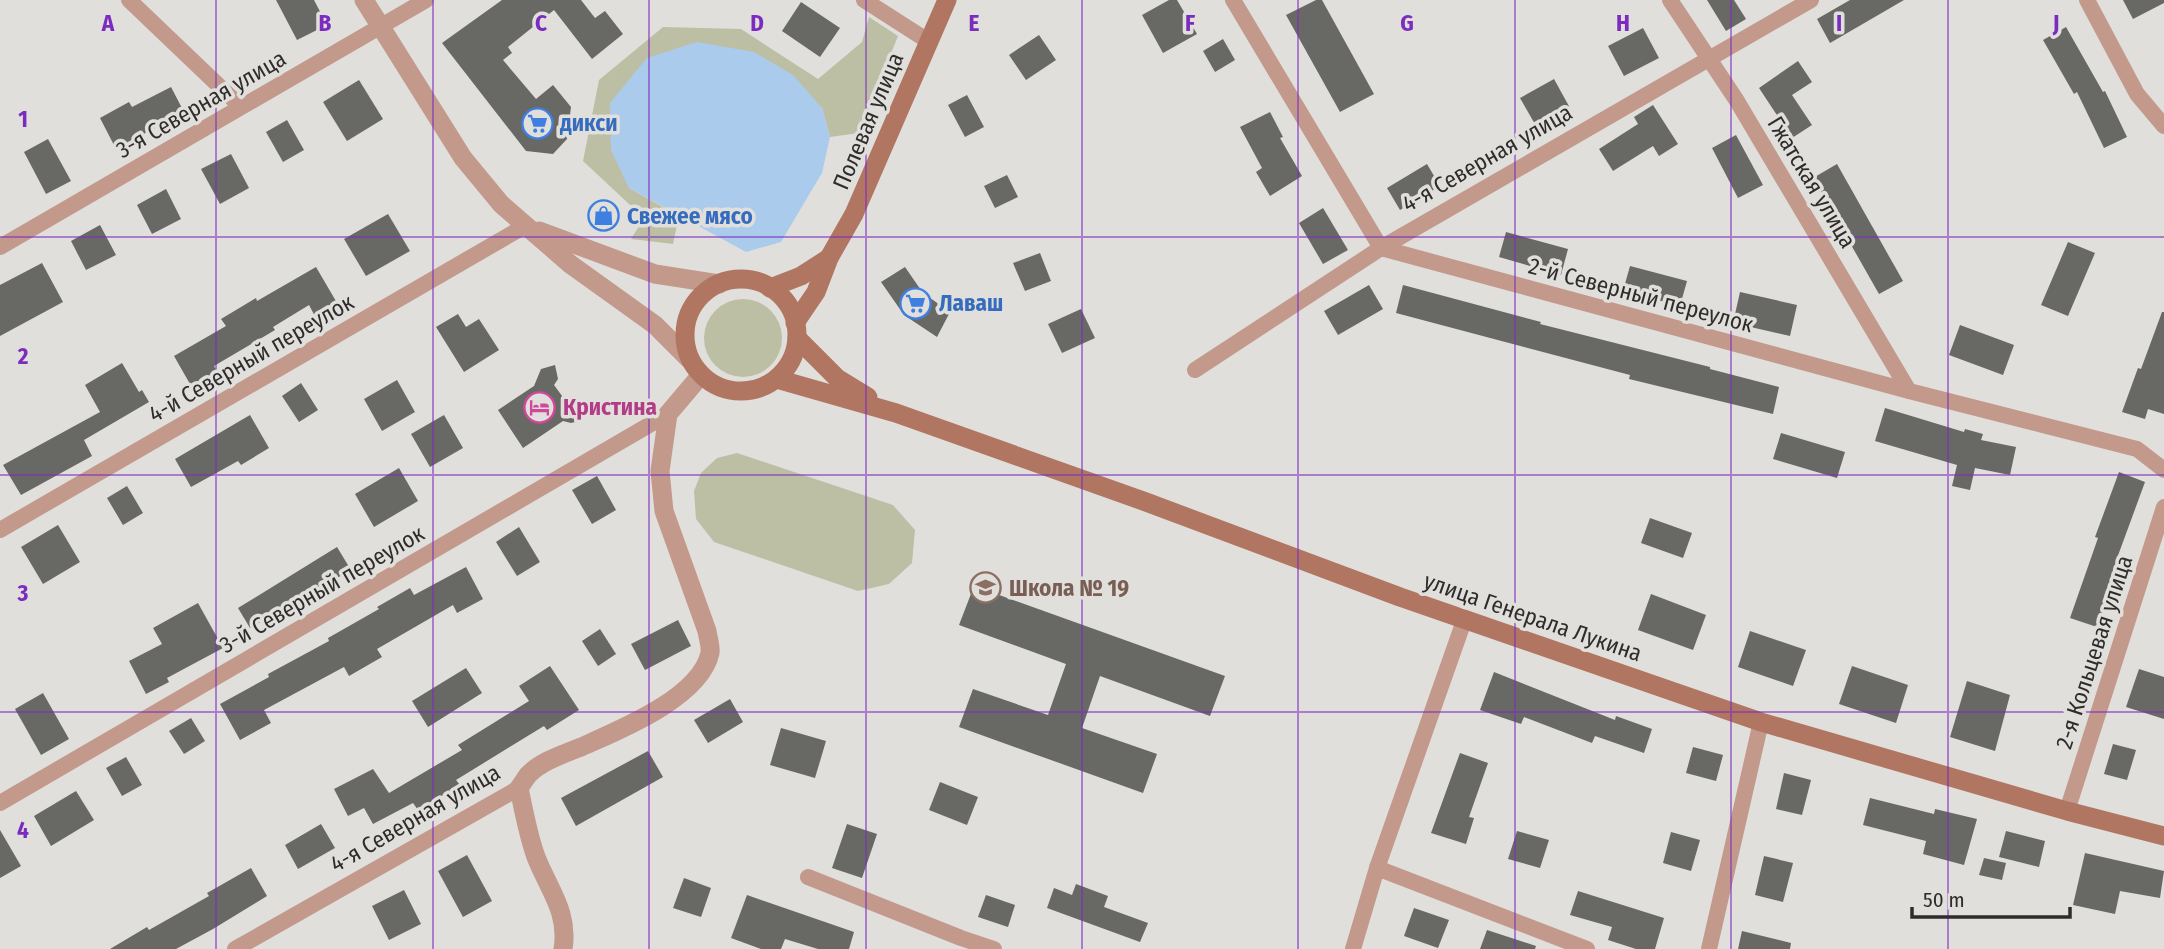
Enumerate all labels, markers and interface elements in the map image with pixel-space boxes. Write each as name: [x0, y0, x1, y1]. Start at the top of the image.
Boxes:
text: A: [101, 9, 115, 37]
text: B: [319, 9, 332, 37]
text: C: [535, 9, 547, 37]
text: D: [750, 9, 764, 37]
text: E: [969, 9, 980, 37]
text: F: [1185, 9, 1195, 37]
text: G: [1400, 9, 1414, 37]
text: H: [1616, 9, 1630, 37]
text: I: [1836, 9, 1842, 37]
text: J: [2052, 9, 2059, 37]
street label: 3-я Северная улица: [111, 44, 291, 164]
street label: Полевая улица: [827, 48, 909, 194]
street label: 4-я Северная улица: [1397, 98, 1577, 218]
text: 1: [18, 105, 28, 133]
supermarket icon: дикси: [520, 106, 554, 140]
place label: дикси: [559, 109, 618, 137]
street label: Гжатская улица: [1762, 111, 1862, 253]
shop icon: Свежее мясо: [587, 199, 621, 233]
place label: Свежее мясо: [627, 202, 753, 230]
street label: 2-й Северный переулок: [1526, 252, 1756, 338]
supermarket icon: Лаваш: [899, 286, 933, 320]
street label: 4-й Северный переулок: [143, 288, 359, 428]
place label: Лаваш: [939, 289, 1003, 317]
text: 2: [17, 342, 29, 370]
hotel icon: Кристина: [523, 390, 557, 424]
place label: Кристина: [563, 393, 657, 421]
street label: 3-й Северный переулок: [215, 519, 429, 659]
street label: 2-я Кольцевая улица: [2050, 552, 2138, 752]
street label: улица Генерала Лукина: [1420, 567, 1646, 667]
school or university icon: Школа № 19: [969, 571, 1003, 605]
place label: Школа № 19: [1009, 574, 1129, 602]
text: 3: [17, 579, 29, 607]
street label: 4-я Северная улица: [325, 758, 505, 878]
text: 4: [17, 816, 29, 844]
scale bar: [1912, 876, 2070, 920]
text: 50 m: [1923, 887, 1965, 913]

